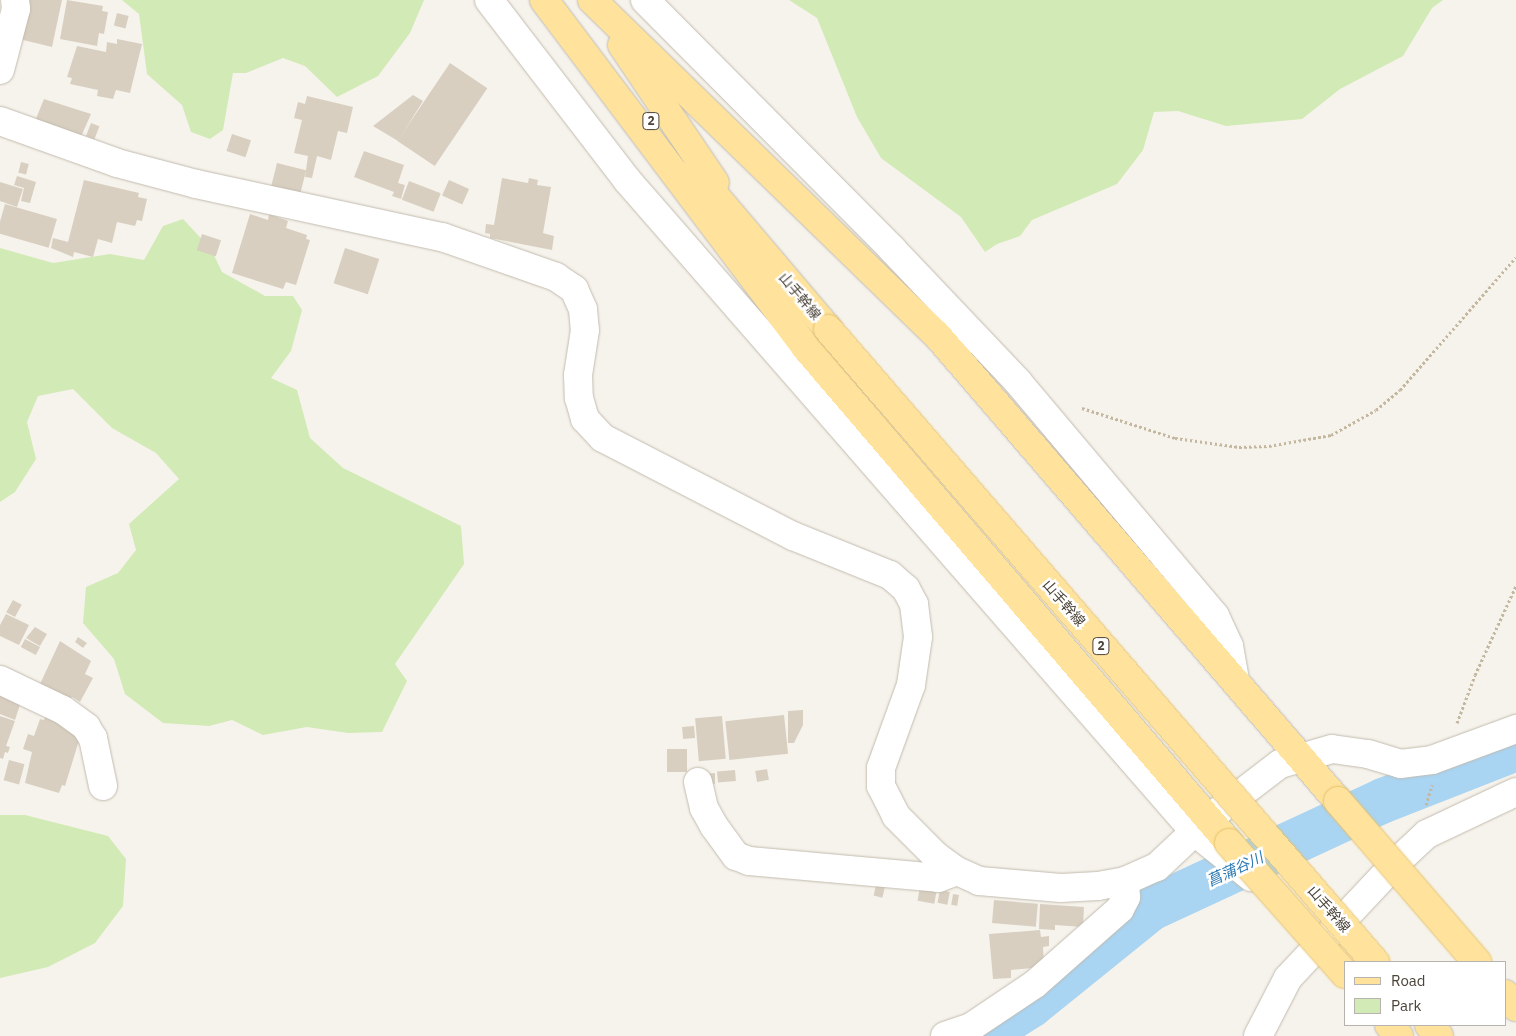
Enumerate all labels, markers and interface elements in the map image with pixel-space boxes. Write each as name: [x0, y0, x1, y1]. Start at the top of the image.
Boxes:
road number: 2: [642, 112, 660, 130]
street label: 山手幹線: [776, 269, 824, 323]
street label: 山手幹線: [1039, 576, 1089, 630]
road number: 2: [1092, 636, 1110, 656]
water label: 菖蒲谷川: [1204, 848, 1266, 890]
street label: 山手幹線: [1304, 882, 1354, 936]
legend: [1344, 961, 1506, 1026]
text: Road: [1391, 971, 1426, 990]
text: Park: [1391, 996, 1421, 1015]

